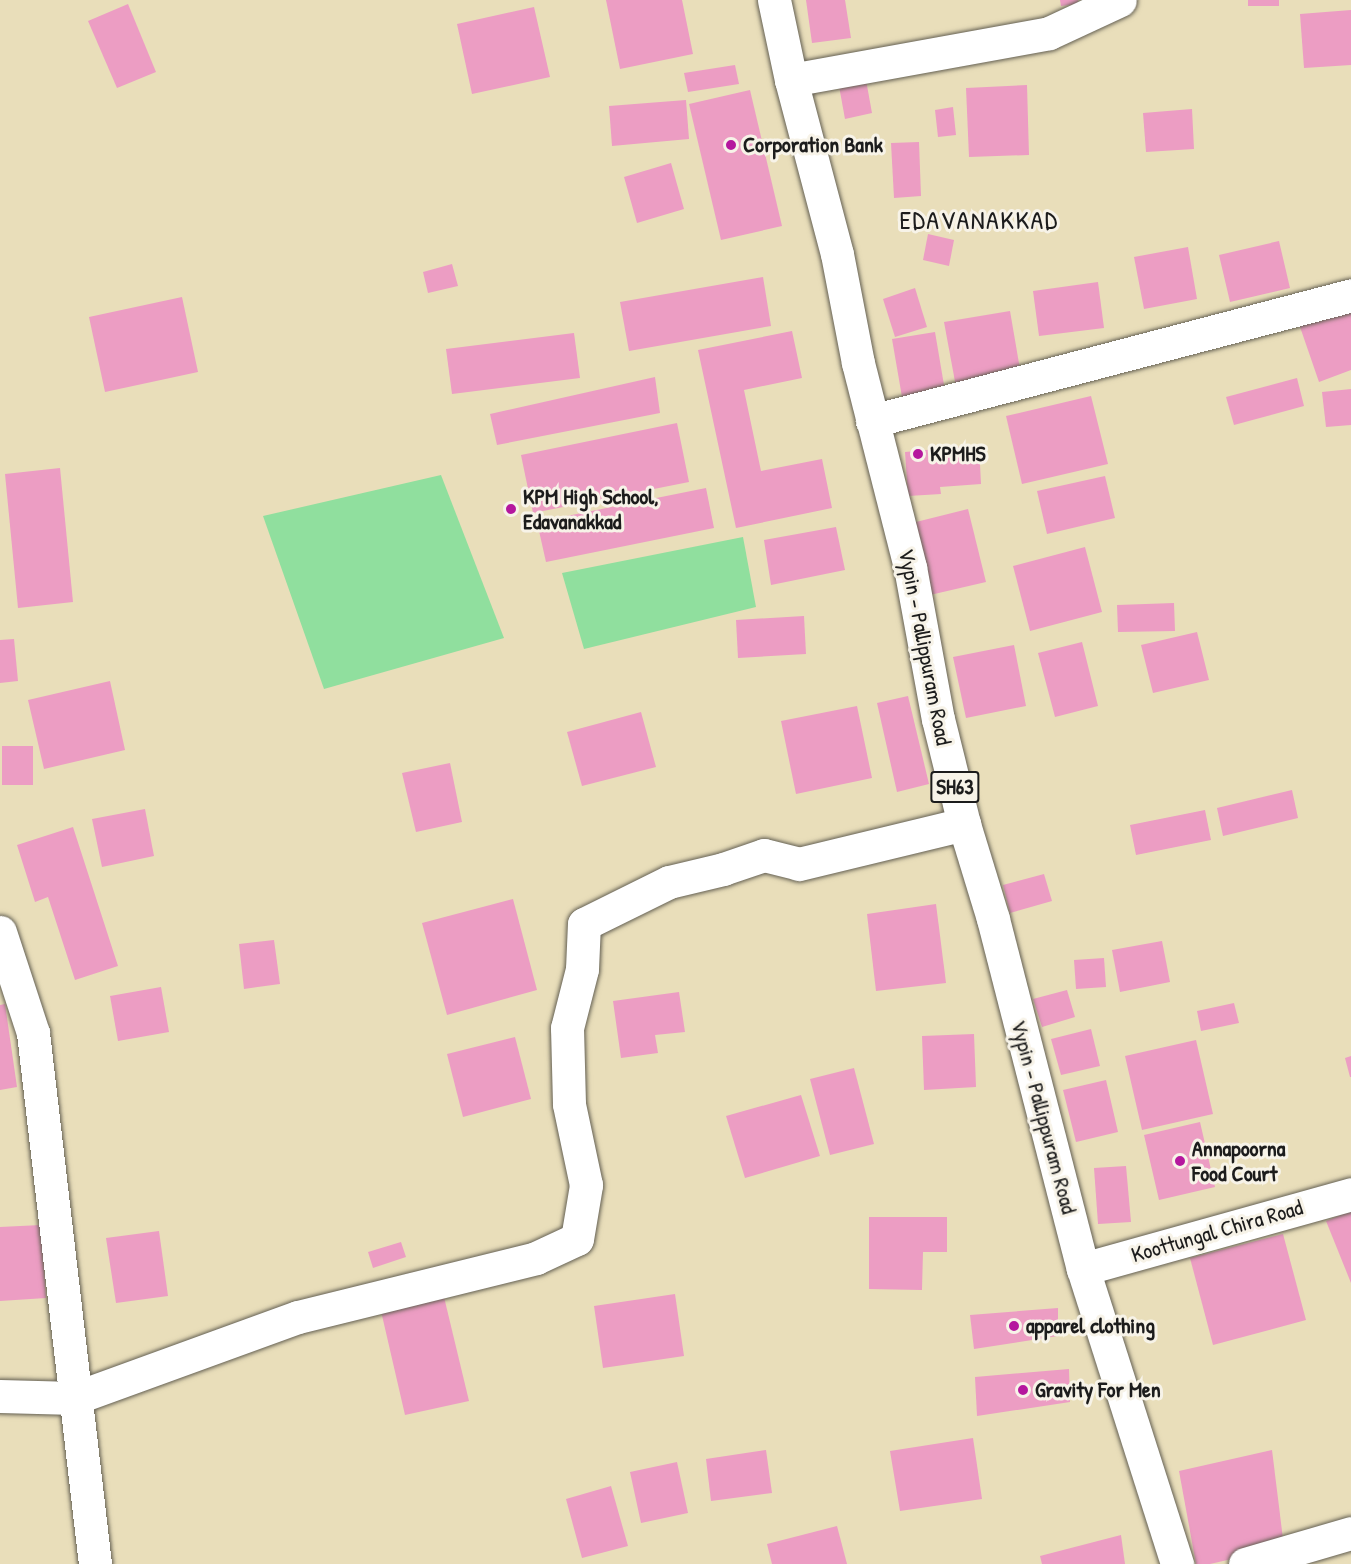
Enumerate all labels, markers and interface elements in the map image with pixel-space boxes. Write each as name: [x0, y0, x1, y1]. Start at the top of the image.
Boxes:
place label: Corporation Bank: [743, 132, 883, 158]
marker: Corporation Bank: [724, 138, 738, 152]
district label: EDAVANAKKAD: [899, 204, 1059, 236]
place label: KPMHS: [930, 441, 986, 467]
marker: KPMHS: [911, 447, 925, 461]
place label: KPM High School, Edavanakkad: [523, 483, 658, 534]
marker: KPM High School, Edavanakkad: [504, 502, 518, 516]
street label: Vypin - Pallippuram Road: [893, 547, 957, 747]
road number: SH63: [930, 769, 980, 805]
street label: Vypin - Pallippuram Road: [1005, 1017, 1083, 1217]
place label: Annapoorna Food Court: [1192, 1135, 1285, 1186]
marker: Annapoorna Food Court: [1173, 1154, 1187, 1168]
street label: Koottungal Chira Road: [1128, 1194, 1306, 1268]
place label: apparel clothing: [1026, 1313, 1155, 1339]
marker: apparel clothing: [1007, 1319, 1021, 1333]
place label: Gravity For Men: [1035, 1377, 1161, 1403]
marker: Gravity For Men: [1016, 1383, 1030, 1397]

